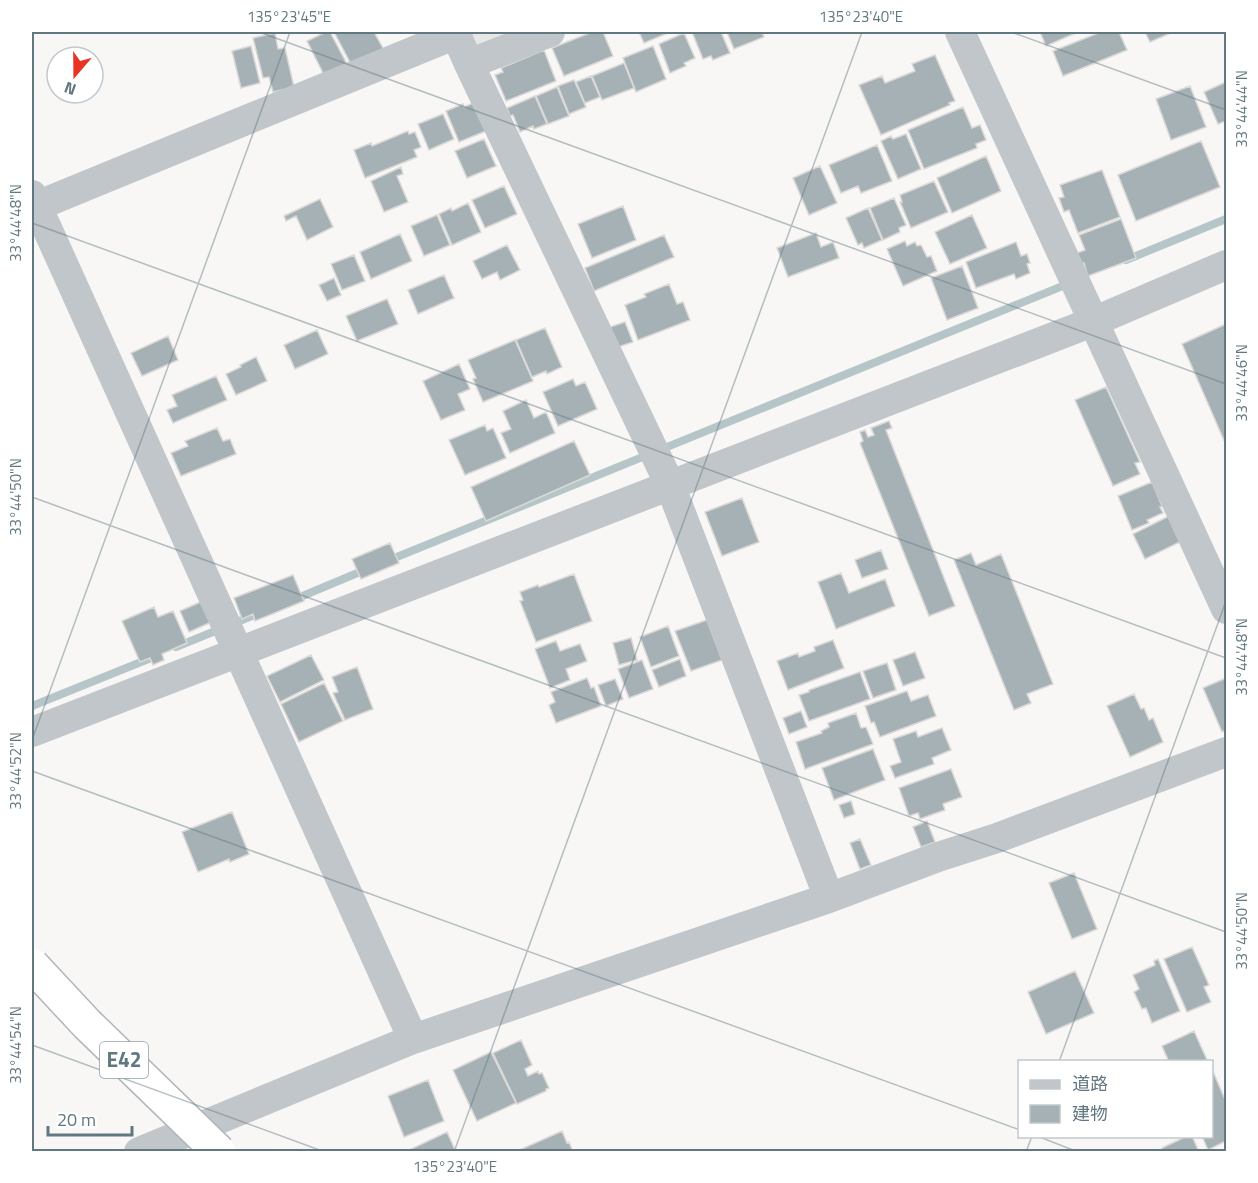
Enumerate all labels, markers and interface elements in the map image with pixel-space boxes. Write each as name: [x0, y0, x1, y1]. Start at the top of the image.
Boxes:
text: 135°23'45"E: [247, 5, 331, 28]
text: 135°23'40"E: [819, 5, 903, 28]
north arrow: [45, 45, 105, 105]
text: 33°44'44"N: [1230, 70, 1253, 148]
text: N: [61, 76, 79, 102]
text: 33°44'48"N: [4, 184, 27, 262]
text: 33°44'46"N: [1230, 344, 1253, 422]
text: 33°44'50"N: [4, 458, 27, 536]
text: 33°44'48"N: [1230, 618, 1253, 696]
text: 33°44'52"N: [4, 732, 27, 810]
text: 33°44'50"N: [1230, 892, 1253, 970]
text: 33°44'54"N: [4, 1006, 27, 1084]
road number: E42: [100, 1042, 148, 1078]
legend: [1018, 1060, 1213, 1138]
text: 道路: [1072, 1070, 1108, 1097]
scale bar: [48, 1099, 132, 1137]
text: 建物: [1072, 1100, 1108, 1127]
text: 20 m: [57, 1106, 96, 1133]
text: 135°23'40"E: [413, 1155, 497, 1178]

